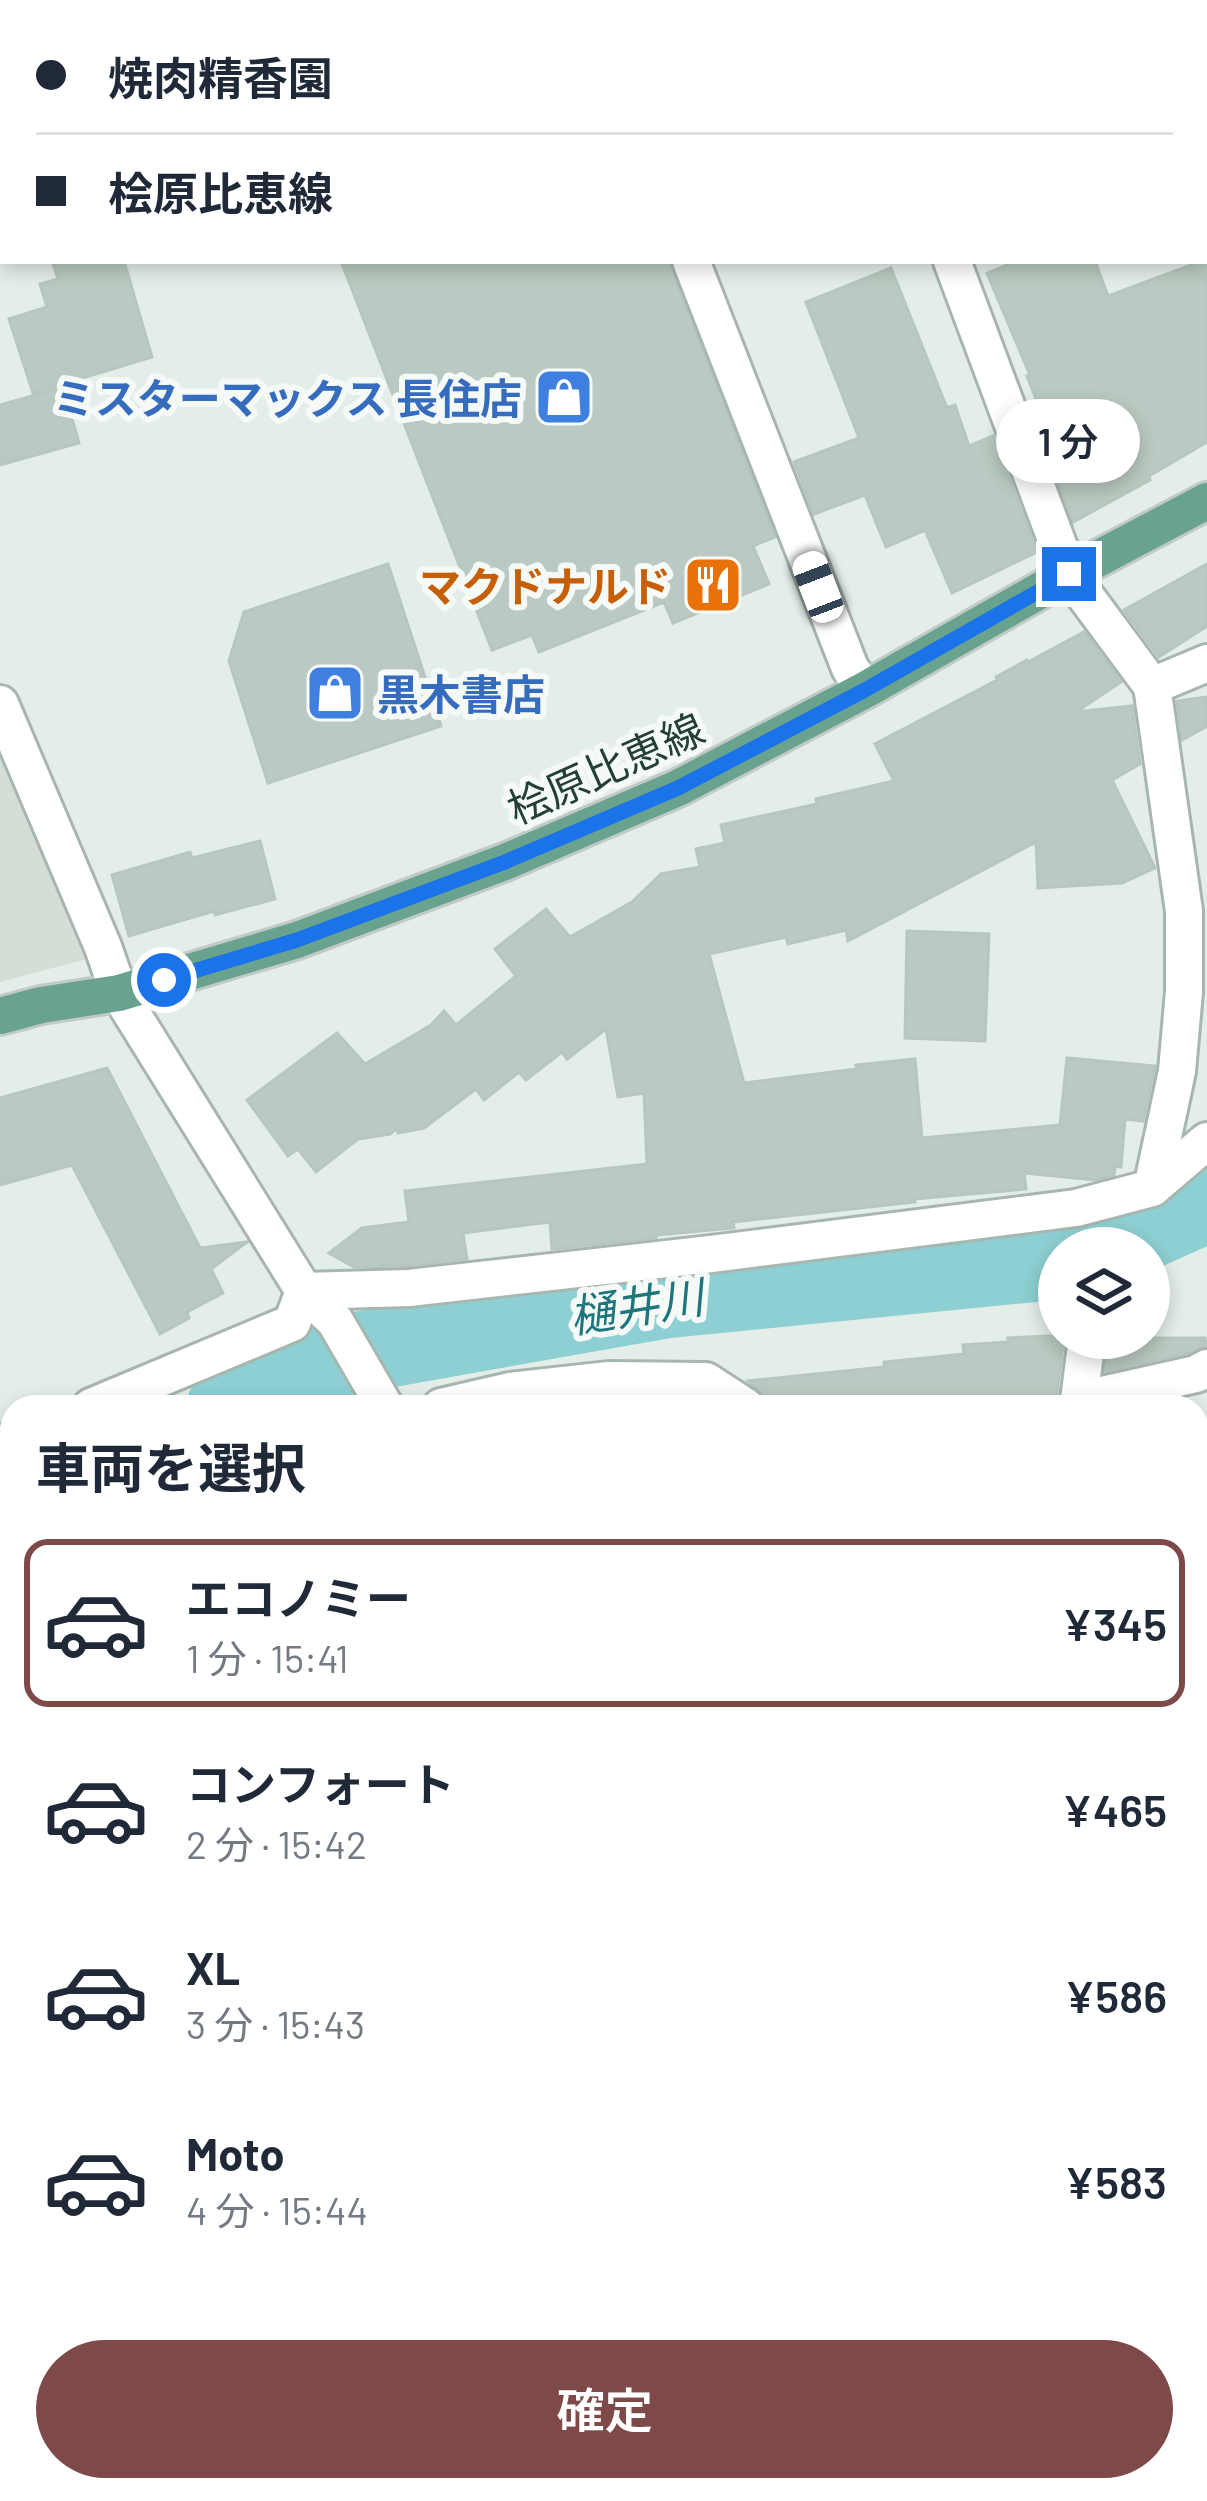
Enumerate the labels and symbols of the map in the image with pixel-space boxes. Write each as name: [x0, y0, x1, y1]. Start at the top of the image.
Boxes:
shop icon: ミスターマックス 長住店: [533, 366, 595, 428]
place label: ミスターマックス 長住店: [53, 372, 522, 422]
callout: 1 分: [997, 400, 1141, 484]
car: [788, 547, 848, 627]
route end: [1042, 547, 1096, 601]
restaurant icon: マクドナルド: [682, 554, 744, 616]
place label: マクドナルド: [419, 560, 671, 610]
shop icon: 黒木書店: [304, 662, 366, 724]
place label: 黒木書店: [377, 668, 545, 718]
street label: 桧原比恵線: [499, 701, 711, 833]
route start: [137, 953, 191, 1007]
water label: 樋井川: [565, 1267, 711, 1342]

